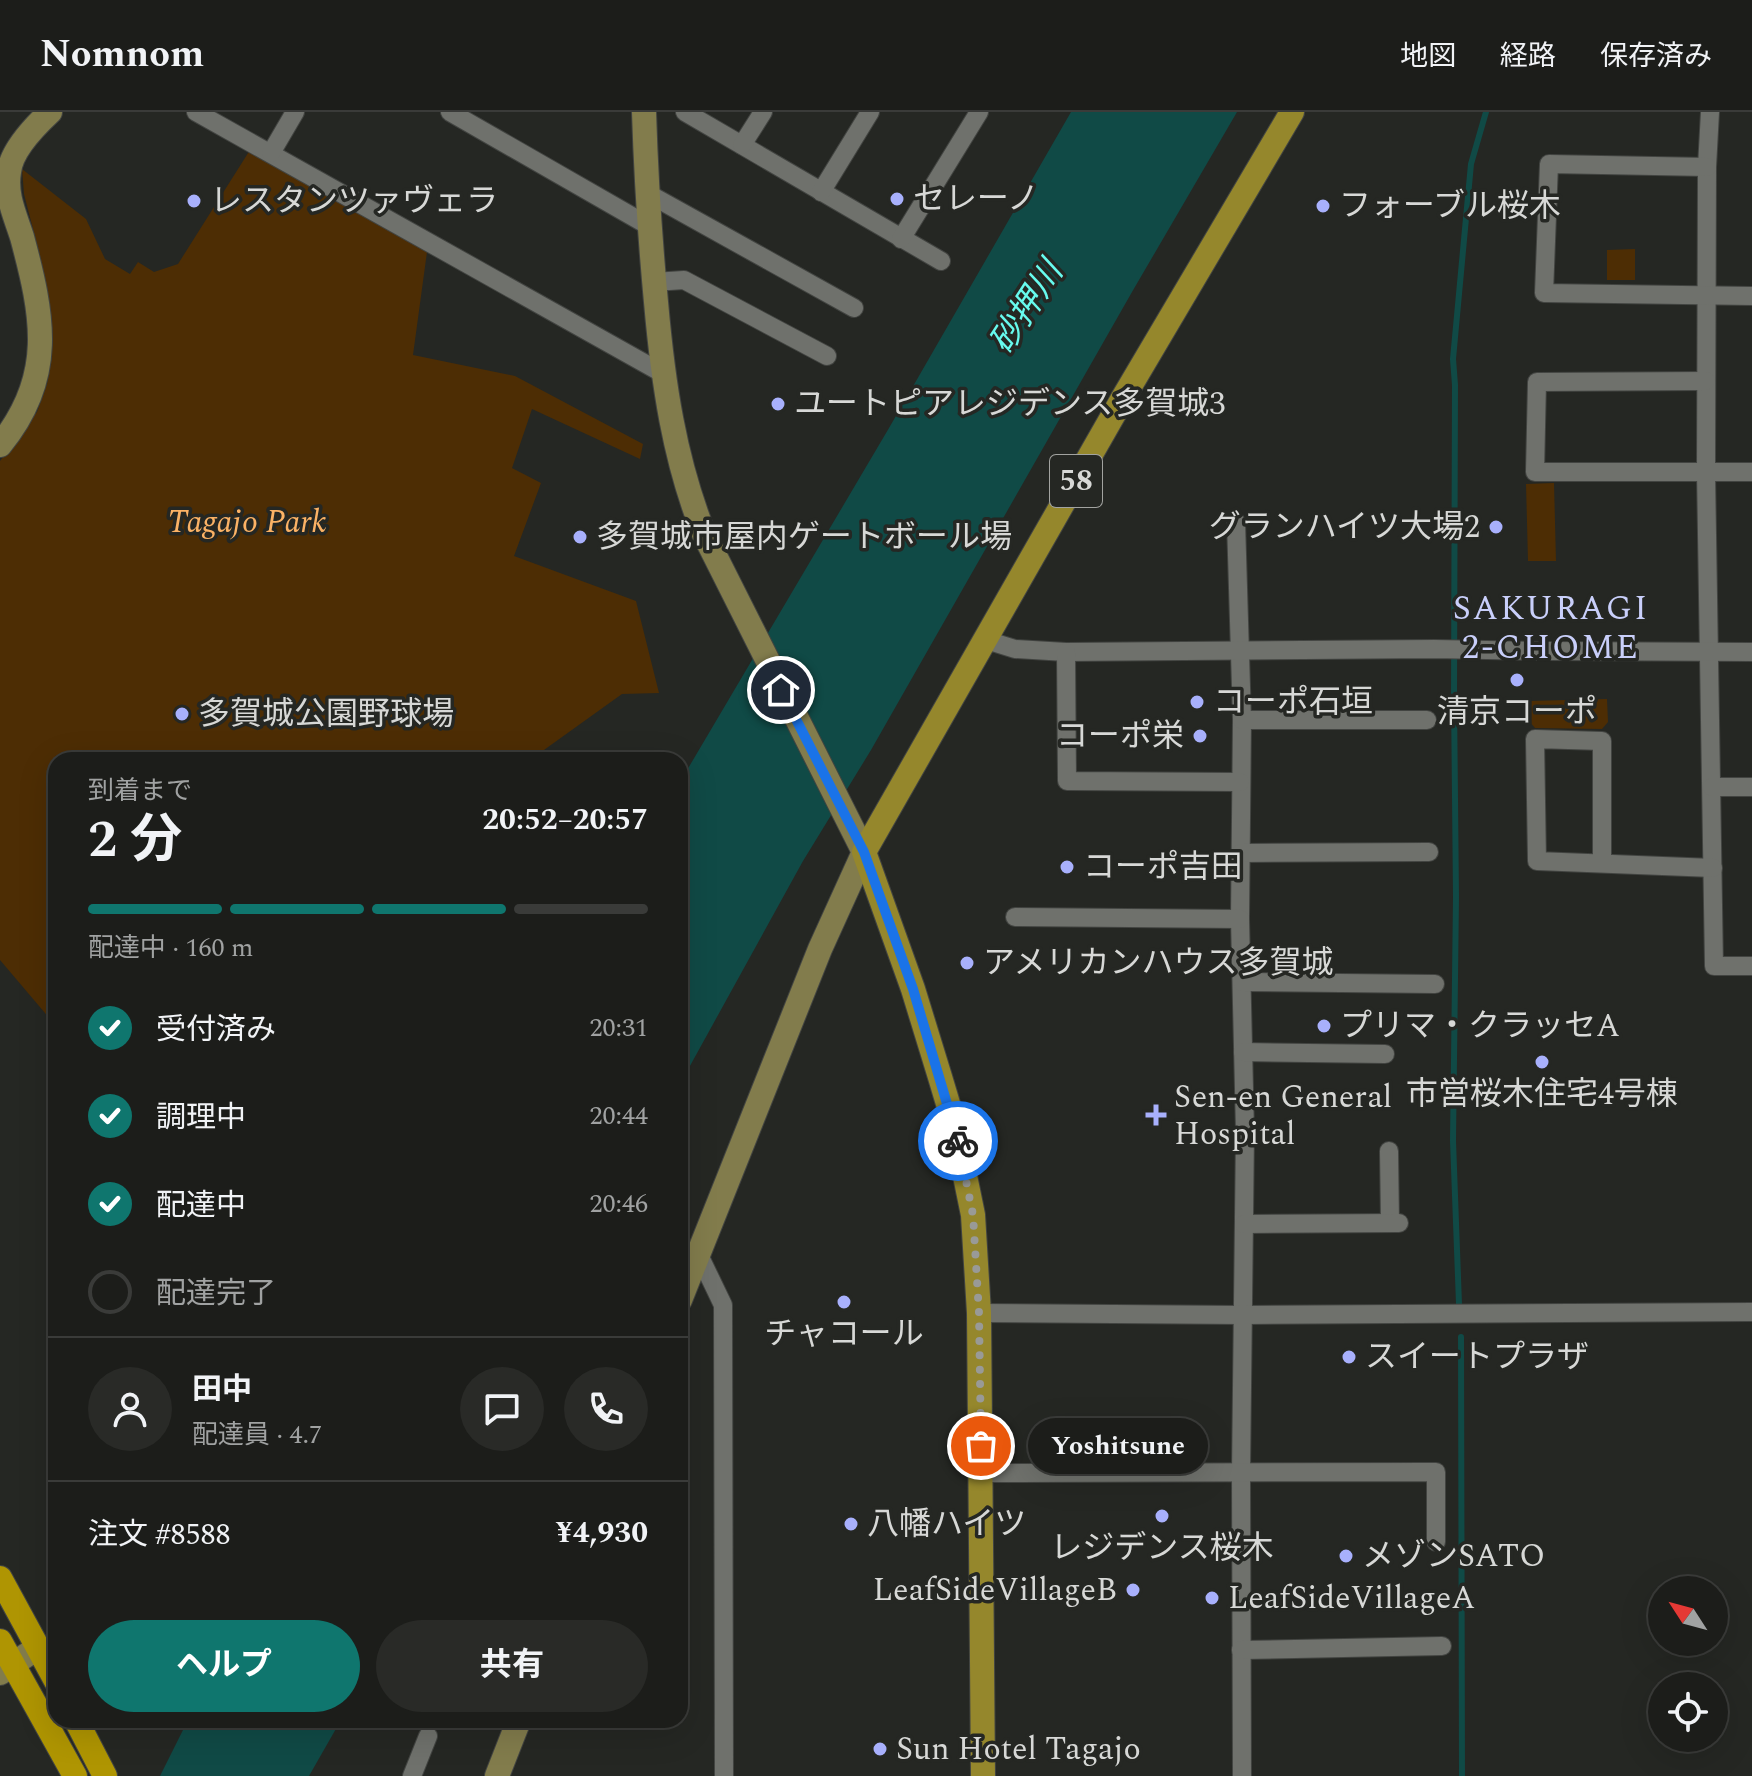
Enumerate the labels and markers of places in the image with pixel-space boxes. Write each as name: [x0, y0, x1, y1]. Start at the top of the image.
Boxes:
place label: セレーノ: [913, 175, 1039, 224]
place label: レスタンツァヴェラ: [210, 177, 498, 226]
place label: フォーブル桜木: [1339, 182, 1561, 231]
marker: セレーノ: [888, 190, 906, 208]
marker: レスタンツァヴェラ: [185, 192, 203, 210]
marker: フォーブル桜木: [1314, 197, 1332, 215]
place label: ユートピアレジデンス多賀城3: [794, 380, 1225, 429]
marker: ユートピアレジデンス多賀城3: [769, 395, 787, 413]
place label: グランハイツ大場2: [1209, 503, 1480, 552]
place label: 多賀城市屋内ゲートボール場: [596, 513, 1012, 562]
marker: グランハイツ大場2: [1487, 518, 1505, 536]
marker: 多賀城市屋内ゲートボール場: [571, 528, 589, 546]
pin: [747, 656, 815, 724]
marker: 清京コーポ: [1508, 671, 1526, 689]
place label: コーポ石垣: [1213, 678, 1373, 727]
place label: 清京コーポ: [1437, 688, 1597, 737]
place label: 多賀城公園野球場: [198, 690, 454, 739]
marker: コーポ石垣: [1188, 693, 1206, 711]
marker: 多賀城公園野球場: [173, 705, 191, 723]
place label: コーポ栄: [1056, 712, 1184, 761]
marker: コーポ栄: [1191, 727, 1209, 745]
place label: コーポ吉田: [1083, 843, 1243, 892]
marker: コーポ吉田: [1058, 858, 1076, 876]
place label: アメリカンハウス多賀城: [983, 939, 1333, 988]
marker: アメリカンハウス多賀城: [958, 954, 976, 972]
place label: プリマ・クラッセA: [1340, 1002, 1620, 1051]
marker: プリマ・クラッセA: [1315, 1017, 1333, 1035]
marker: 市営桜木住宅4号棟: [1533, 1053, 1551, 1071]
place label: 市営桜木住宅4号棟: [1406, 1070, 1678, 1119]
place label: Sen-en General Hospital: [1174, 1073, 1392, 1159]
marker: Sen-en General Hospital: [1145, 1104, 1167, 1126]
marker: チャコール: [835, 1293, 853, 1311]
place label: チャコール: [764, 1310, 924, 1359]
place label: スイートプラザ: [1365, 1333, 1589, 1382]
marker: スイートプラザ: [1340, 1348, 1358, 1366]
pin: [947, 1412, 1015, 1480]
callout: Yoshitsune: [1029, 1418, 1209, 1474]
place label: 八幡ハイツ: [867, 1500, 1026, 1549]
marker: レジデンス桜木: [1153, 1507, 1171, 1525]
marker: 八幡ハイツ: [842, 1515, 860, 1533]
place label: レジデンス桜木: [1050, 1524, 1274, 1573]
place label: メゾンSATO: [1362, 1532, 1545, 1581]
marker: メゾンSATO: [1337, 1547, 1355, 1565]
place label: LeafSideVillageB: [873, 1566, 1117, 1615]
place label: LeafSideVillageA: [1228, 1574, 1475, 1623]
marker: LeafSideVillageB: [1124, 1581, 1142, 1599]
marker: LeafSideVillageA: [1203, 1589, 1221, 1607]
place label: Sun Hotel Tagajo: [896, 1725, 1141, 1774]
marker: Sun Hotel Tagajo: [871, 1740, 889, 1758]

